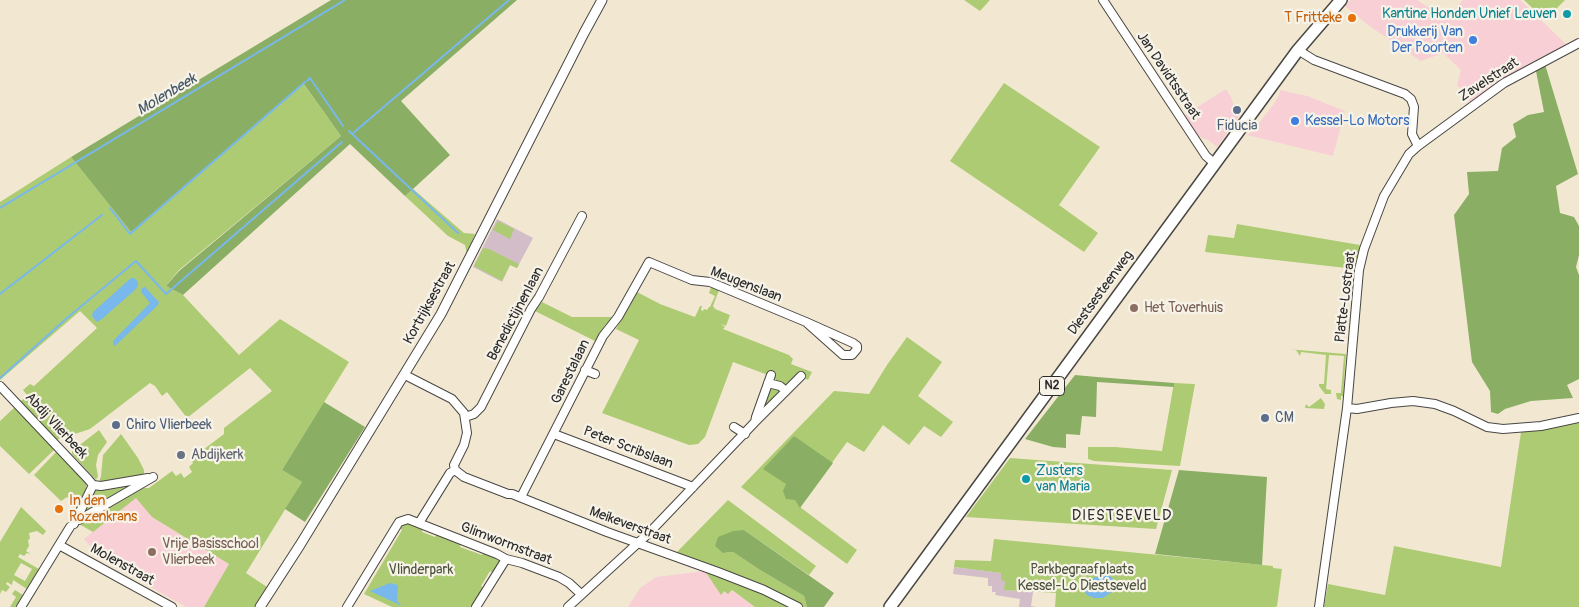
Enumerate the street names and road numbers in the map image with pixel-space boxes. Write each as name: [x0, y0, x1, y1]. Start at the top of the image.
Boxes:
street label: Jan Davidtsstraat: [1133, 29, 1203, 123]
street label: Zavelstraat: [1456, 55, 1522, 105]
street label: Diestsesteenweg: [1065, 248, 1137, 338]
street label: Platte-Lostraat: [1332, 250, 1360, 344]
street label: Kortrijksestraat: [400, 259, 460, 347]
street label: Benedictijnenlaan: [484, 264, 548, 364]
street label: Meugenslaan: [708, 264, 784, 306]
street label: Garestalaan: [548, 337, 594, 407]
road number: N2: [1040, 376, 1064, 396]
street label: Abdij Vlierbeek: [21, 389, 91, 463]
street label: Peter Scribslaan: [581, 423, 675, 473]
street label: Meikeverstraat: [587, 503, 673, 549]
street label: Glimwormstraat: [458, 519, 554, 569]
street label: Molenstraat: [87, 541, 157, 589]

